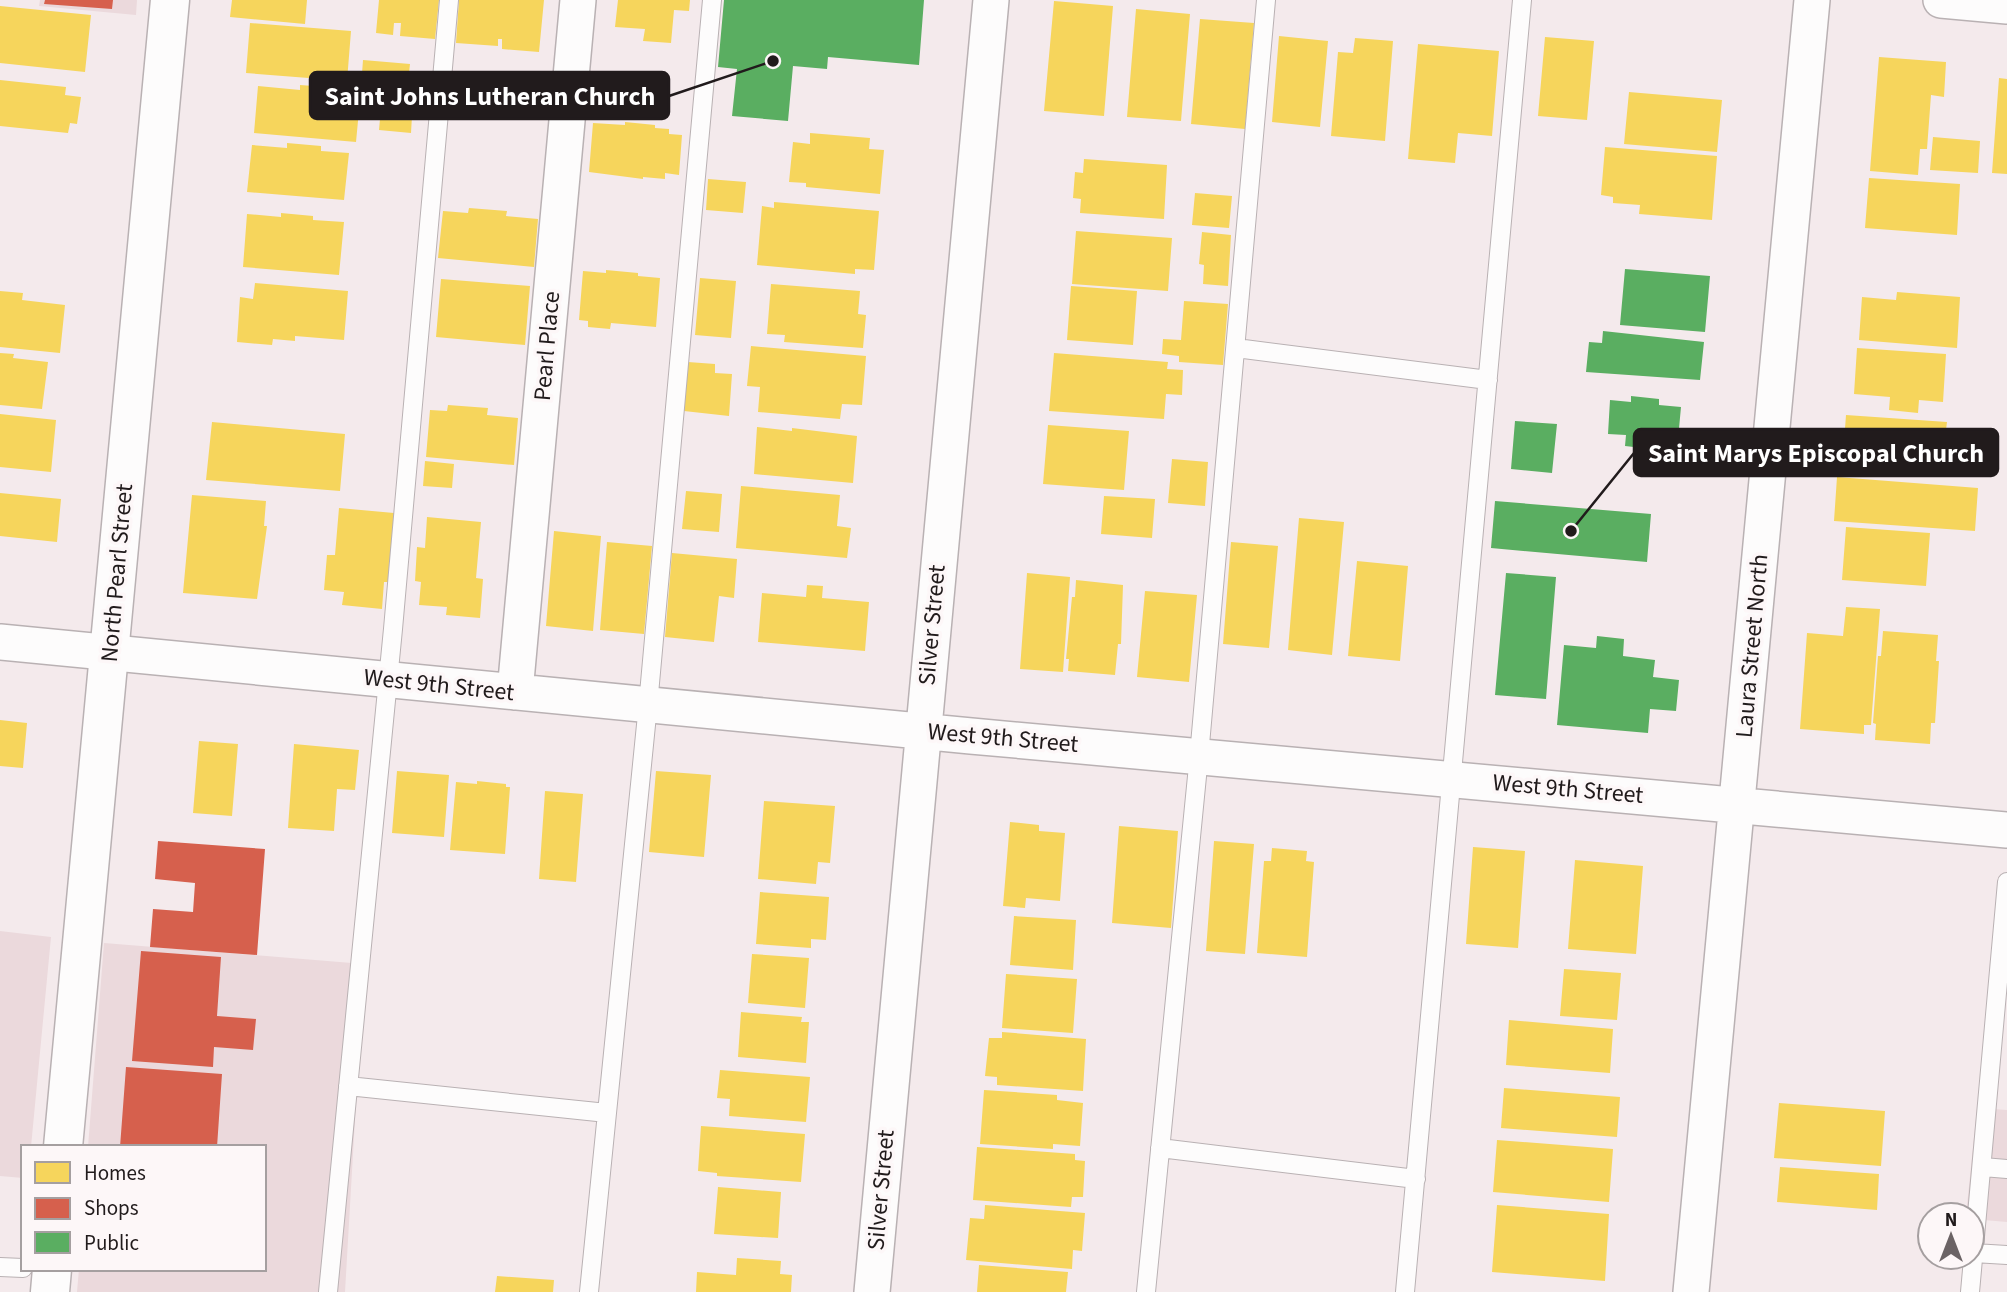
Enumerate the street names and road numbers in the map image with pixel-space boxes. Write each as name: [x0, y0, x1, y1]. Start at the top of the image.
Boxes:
street label: Pearl Place: [525, 290, 569, 402]
street label: North Pearl Street: [92, 482, 142, 664]
street label: Laura Street North: [1727, 553, 1777, 739]
street label: Silver Street: [909, 563, 955, 687]
street label: West 9th Street: [362, 660, 516, 710]
street label: West 9th Street: [926, 714, 1080, 762]
street label: West 9th Street: [1491, 765, 1645, 813]
street label: Silver Street: [858, 1128, 904, 1252]

